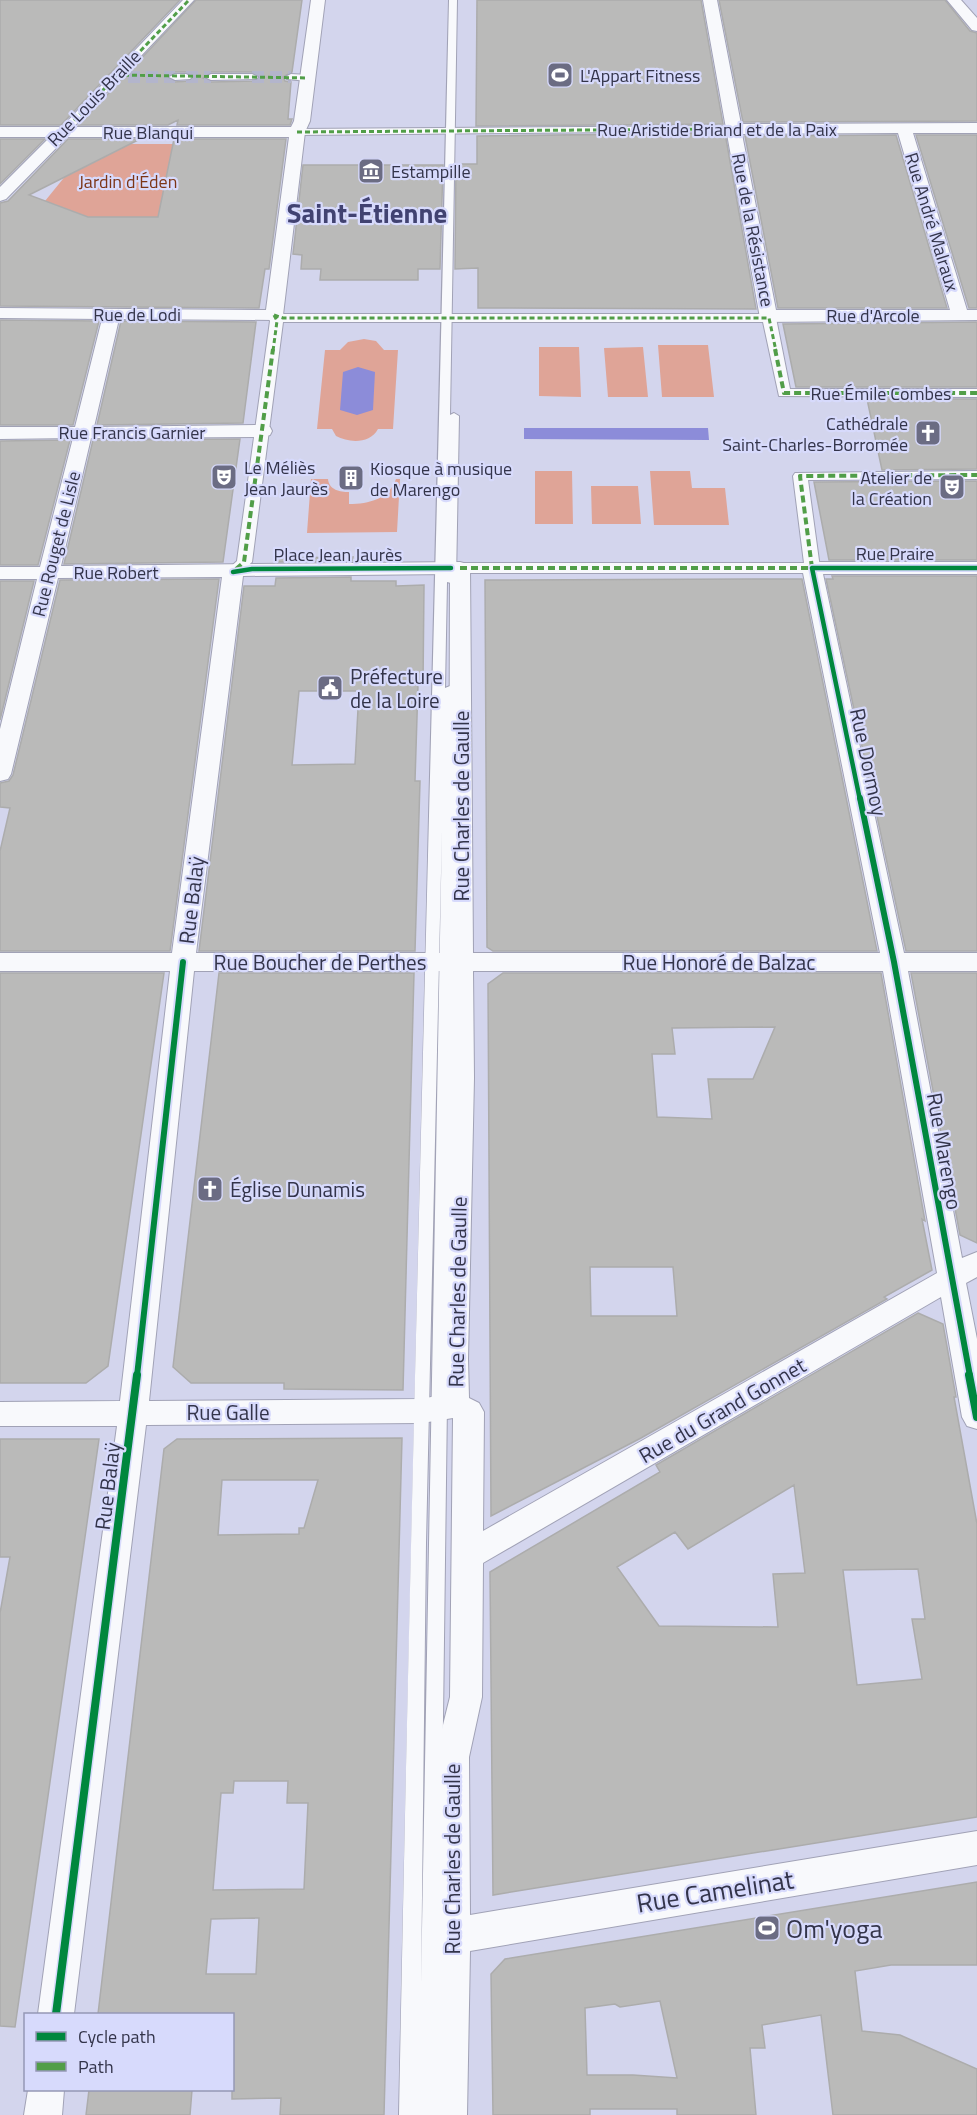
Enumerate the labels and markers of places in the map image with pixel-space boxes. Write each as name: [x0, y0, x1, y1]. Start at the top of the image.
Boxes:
sports icon: L'Appart Fitness: [545, 60, 575, 90]
place label: L'Appart Fitness: [580, 62, 700, 89]
museum icon: Estampille: [356, 156, 386, 186]
place label: Estampille: [391, 158, 471, 185]
place label: Cathédrale Saint-Charles-Borromée: [722, 410, 908, 458]
church icon: Cathédrale Saint-Charles-Borromée: [913, 418, 943, 448]
place label: Le Méliès Jean Jaurès: [244, 454, 328, 502]
place label: Kiosque à musique de Marengo: [370, 455, 512, 503]
theatre icon: Le Méliès Jean Jaurès: [209, 462, 239, 492]
building icon: Kiosque à musique de Marengo: [336, 463, 366, 493]
place label: Atelier de la Création: [852, 464, 932, 512]
theatre icon: Atelier de la Création: [937, 472, 967, 502]
place label: Préfecture de la Loire: [350, 660, 443, 716]
public building icon: Préfecture de la Loire: [315, 673, 345, 703]
place label: Église Dunamis: [230, 1173, 365, 1205]
church icon: Église Dunamis: [195, 1174, 225, 1204]
place label: Om'yoga: [786, 1909, 882, 1948]
sports icon: Om'yoga: [752, 1913, 782, 1943]

